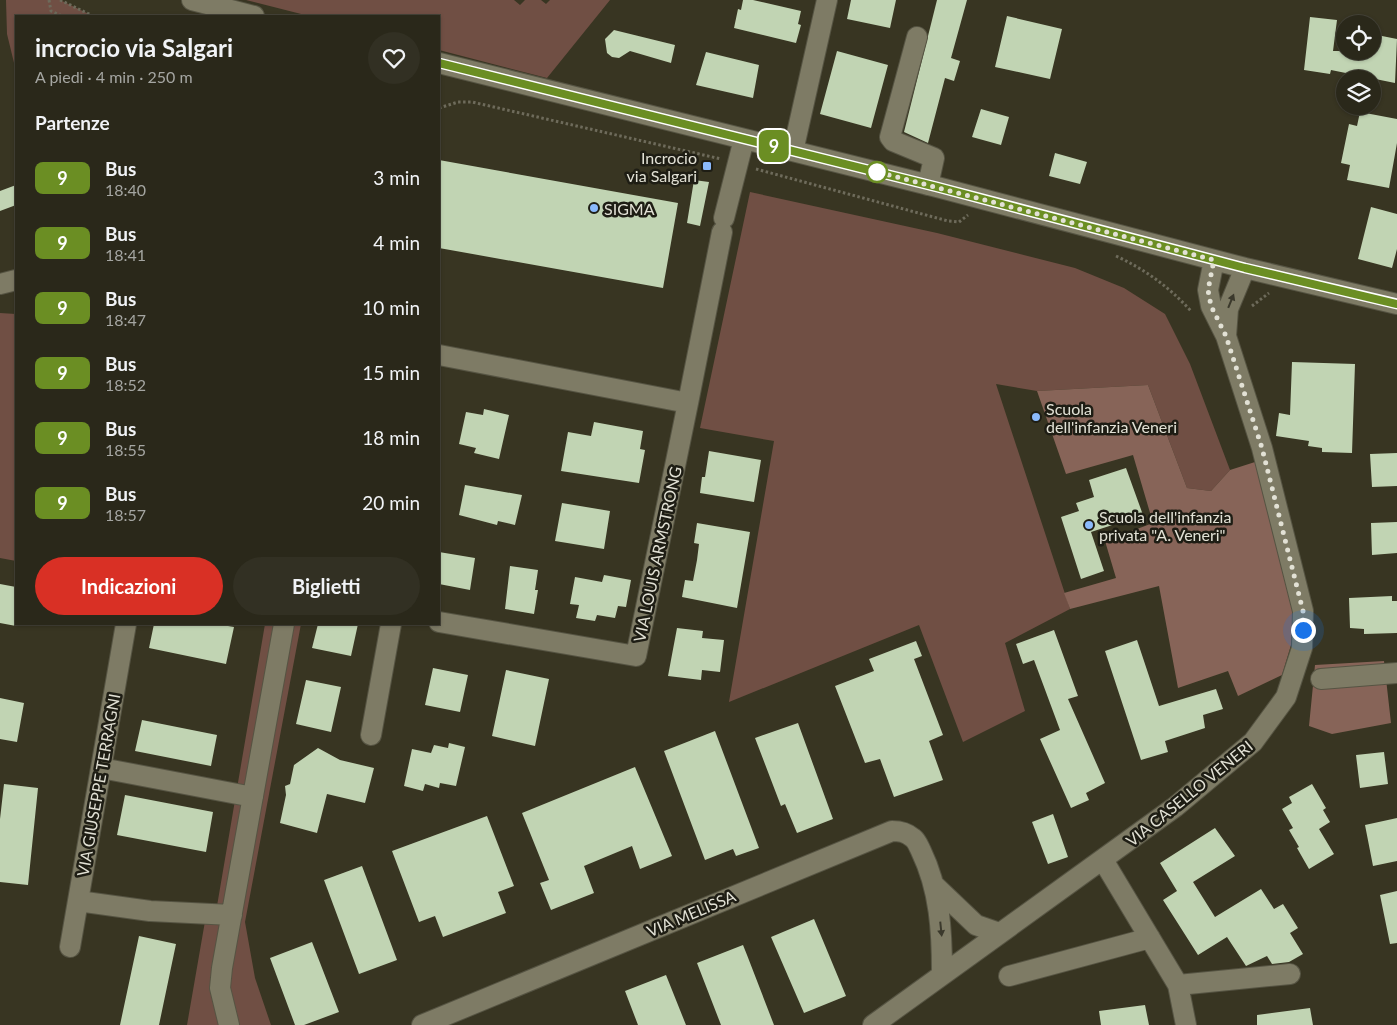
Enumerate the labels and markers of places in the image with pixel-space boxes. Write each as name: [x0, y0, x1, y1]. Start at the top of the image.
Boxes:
place label: Incrocio via Salgari: [627, 148, 697, 185]
marker: Incrocio via Salgari: [701, 160, 713, 172]
unlabelled marker: [866, 161, 888, 183]
place label: SIGMA: [604, 199, 655, 218]
marker: SIGMA: [588, 202, 600, 214]
place label: Scuola dell'infanzia Veneri: [1046, 399, 1177, 436]
marker: Scuola dell'infanzia Veneri: [1030, 411, 1042, 423]
place label: Scuola dell'infanzia privata "A. Veneri": [1099, 507, 1231, 544]
marker: Scuola dell'infanzia privata "A. Veneri": [1083, 519, 1095, 531]

